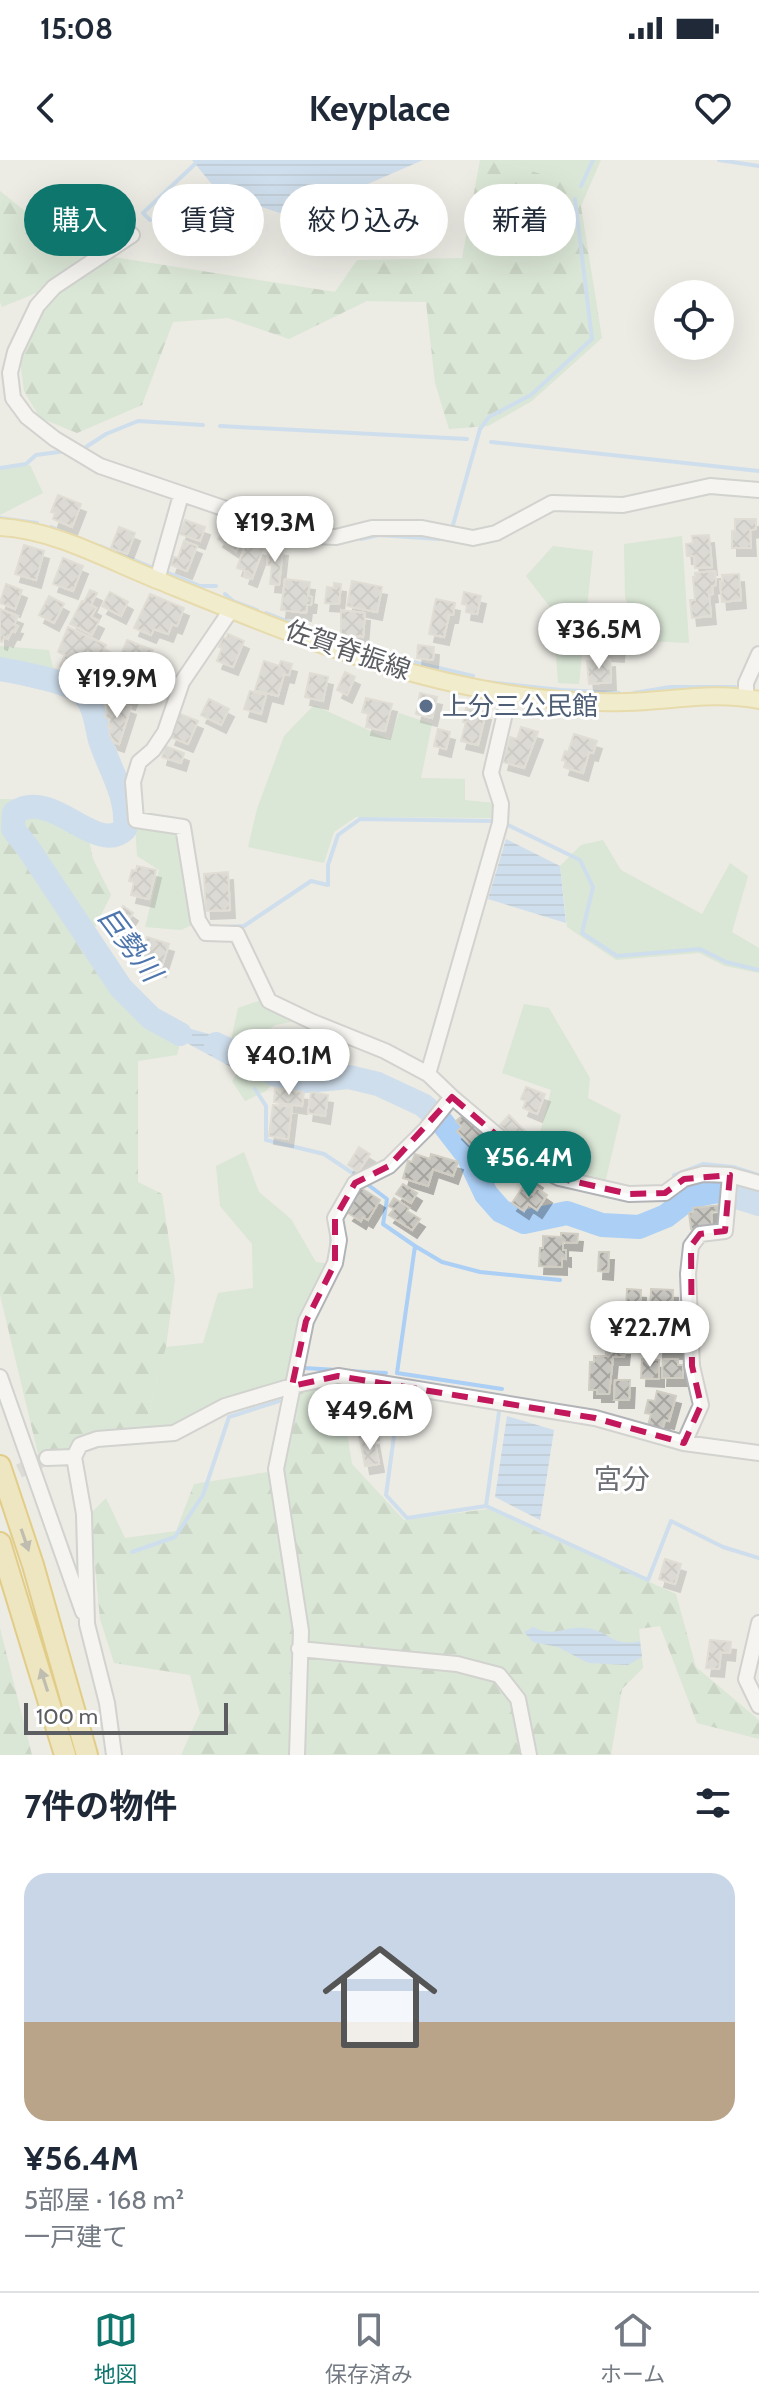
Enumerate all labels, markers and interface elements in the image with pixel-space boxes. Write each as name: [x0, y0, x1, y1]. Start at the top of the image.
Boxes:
text: 15:08: [40, 10, 113, 47]
icon: back: [24, 86, 68, 130]
text: Keyplace: [309, 86, 450, 130]
icon: heart: [691, 86, 735, 130]
chip: 購入: [24, 184, 136, 256]
chip: 賃貸: [152, 184, 264, 256]
chip: 絞り込み: [280, 184, 448, 256]
chip: 新着: [464, 184, 576, 256]
map controls: [654, 280, 734, 360]
button: locate: [654, 280, 734, 360]
pin: ¥19.3M: [210, 496, 340, 564]
text: ¥19.3M: [235, 506, 315, 538]
pin: ¥36.5M: [534, 603, 664, 671]
text: ¥36.5M: [556, 613, 642, 645]
street label: 佐賀脊振線: [281, 614, 415, 686]
pin: ¥19.9M: [52, 652, 182, 720]
text: ¥19.9M: [77, 662, 157, 694]
place label: 上分三公民館: [442, 690, 598, 722]
marker: 上分三公民館: [417, 697, 435, 715]
water label: 巨勢川: [91, 900, 171, 990]
pin: ¥40.1M: [224, 1029, 354, 1097]
text: ¥40.1M: [246, 1039, 332, 1071]
pin: ¥56.4M: [464, 1131, 594, 1199]
text: ¥56.4M: [485, 1141, 573, 1173]
pin: ¥22.7M: [585, 1301, 715, 1369]
text: ¥22.7M: [608, 1311, 692, 1343]
pin: ¥49.6M: [305, 1384, 435, 1452]
text: ¥49.6M: [326, 1394, 414, 1426]
district label: 宮分: [594, 1462, 650, 1496]
one-way arrow: [19, 1528, 31, 1552]
one-way arrow: [37, 1668, 49, 1692]
scale bar: [24, 1699, 228, 1735]
text: 100 m: [36, 1703, 98, 1730]
icon: filters: [691, 1781, 735, 1825]
text: 7件の物件: [24, 1785, 177, 1827]
icon: home: [308, 1925, 452, 2069]
text: ¥56.4M: [24, 2137, 139, 2179]
text: 5部屋 · 168 m²: [24, 2184, 184, 2216]
text: 一戸建て: [24, 2221, 128, 2253]
tab: 地図: [94, 2308, 138, 2388]
tab: 保存済み: [325, 2308, 413, 2388]
tab: ホーム: [600, 2308, 665, 2388]

